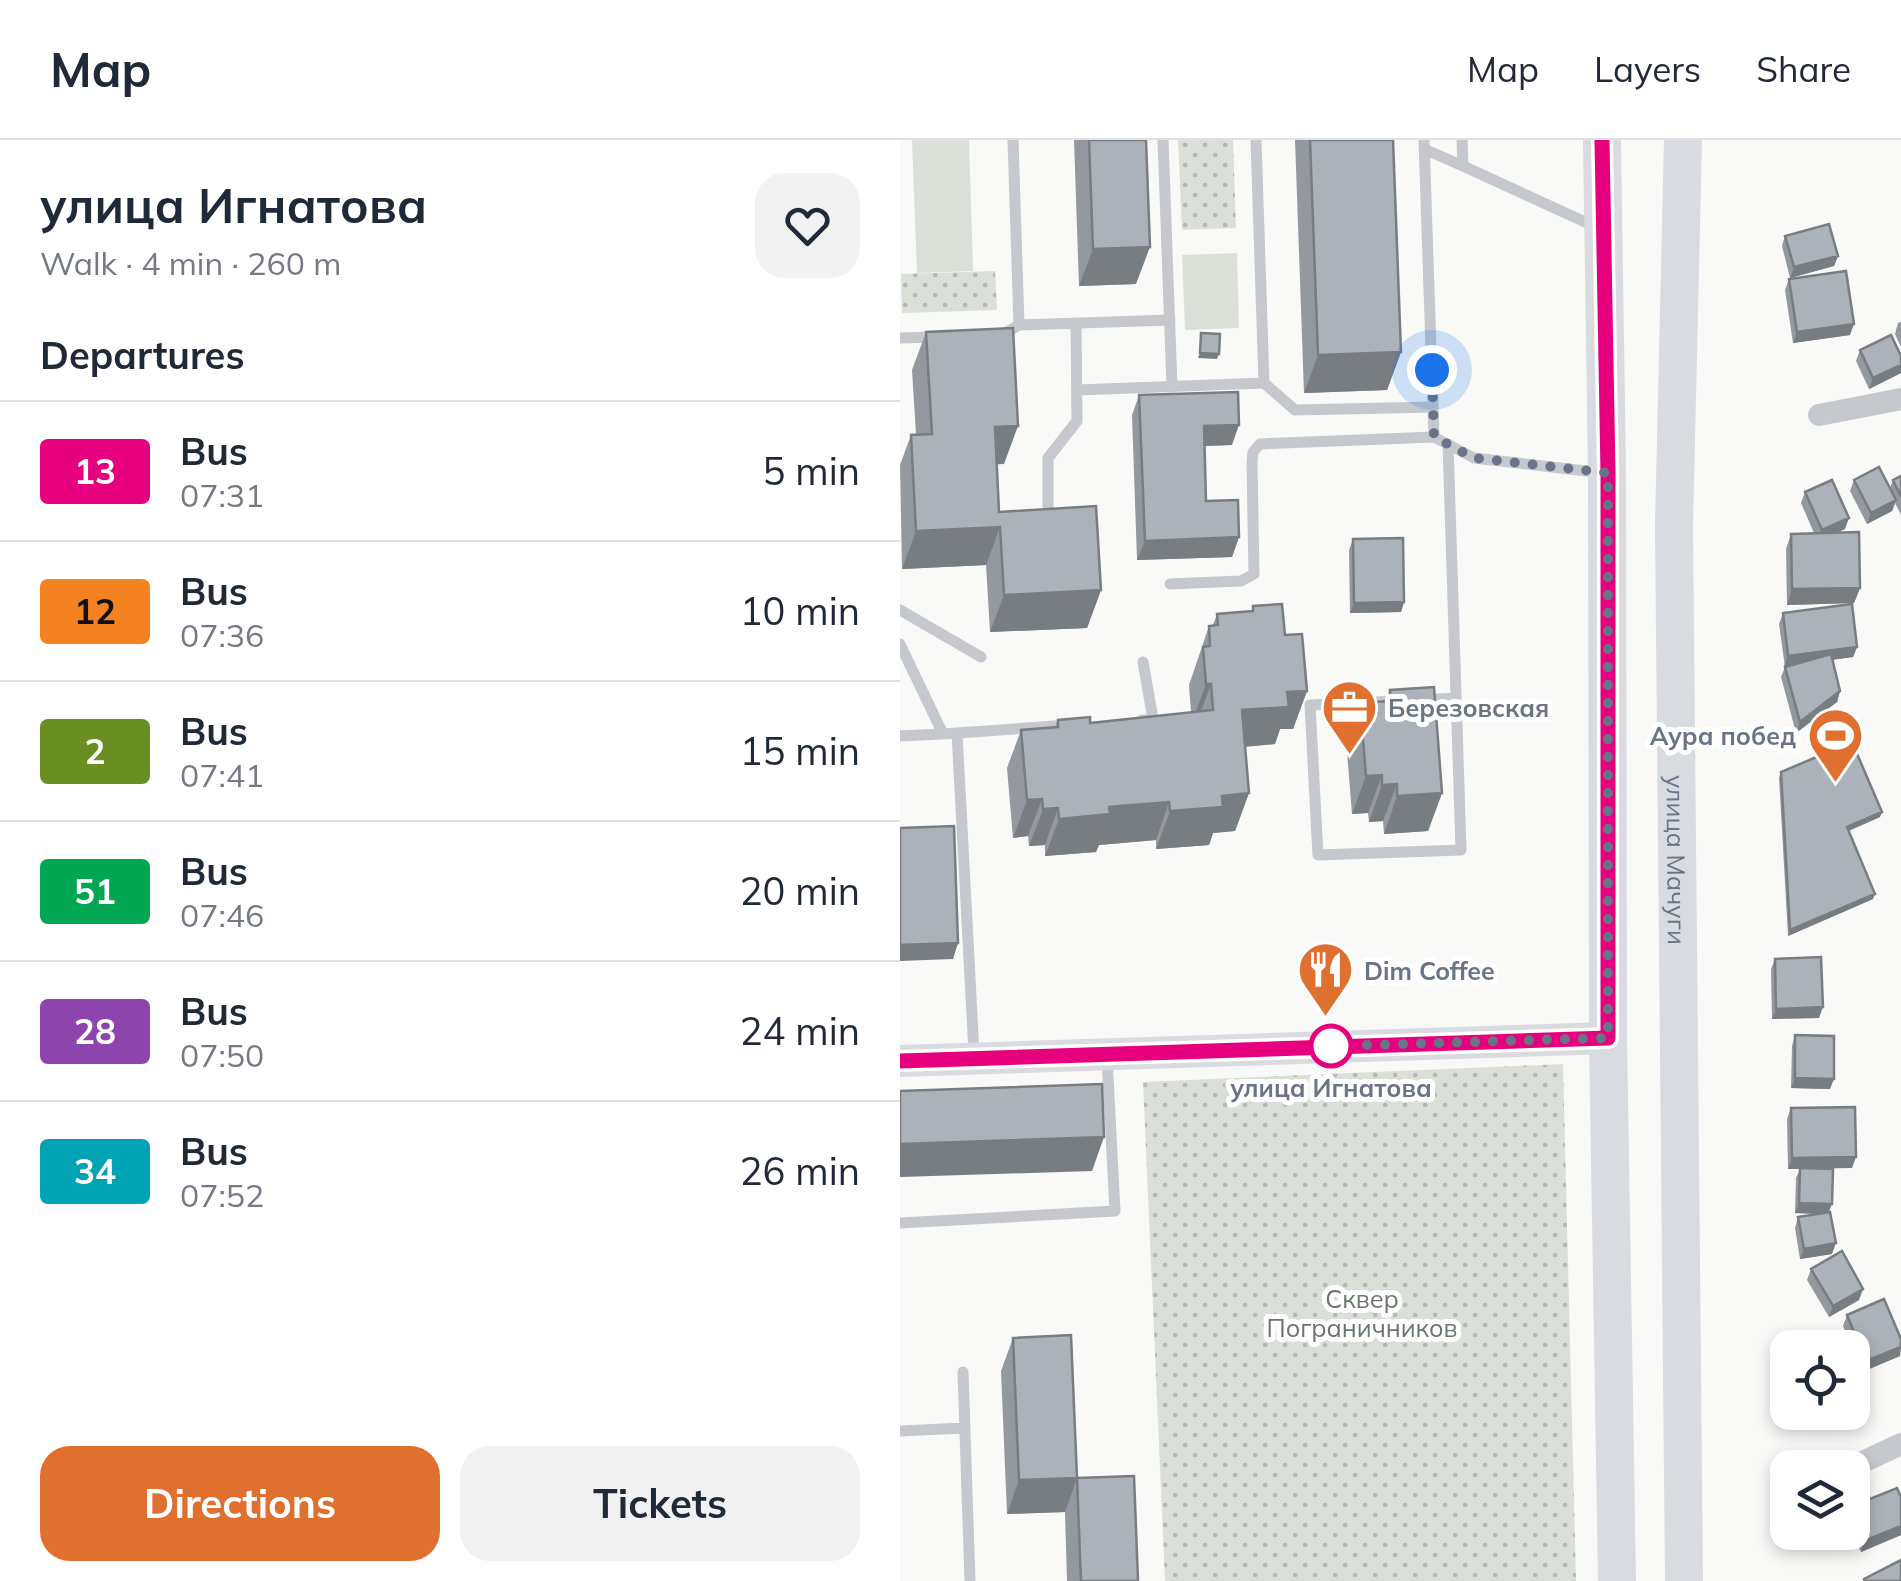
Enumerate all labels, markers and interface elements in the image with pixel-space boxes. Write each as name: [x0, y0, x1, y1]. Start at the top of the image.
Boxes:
text: Map: [50, 39, 151, 99]
text: Map: [1467, 47, 1539, 91]
text: Layers: [1594, 47, 1701, 91]
text: Share: [1756, 47, 1851, 91]
button: heart: [755, 173, 860, 278]
text: улица Игнатова: [40, 175, 427, 235]
text: Walk · 4 min · 260 m: [40, 243, 341, 283]
text: Departures: [40, 331, 244, 379]
your location: [1407, 345, 1457, 395]
text: Bus: [180, 427, 248, 475]
text: 5 min: [763, 447, 860, 495]
text: 13: [74, 449, 116, 493]
text: 07:31: [180, 475, 264, 515]
text: Bus: [180, 567, 248, 615]
text: 10 min: [740, 587, 860, 635]
text: 12: [74, 589, 116, 633]
text: 07:36: [180, 615, 264, 655]
office icon: Березовская: [1319, 677, 1379, 756]
place label: Березовская: [1388, 692, 1549, 723]
sports icon: Аура побед: [1805, 705, 1865, 784]
text: Bus: [180, 707, 248, 755]
place label: Аура побед: [1650, 720, 1796, 751]
text: 15 min: [740, 727, 860, 775]
text: 2: [84, 729, 106, 773]
text: 07:41: [180, 755, 264, 795]
street label: улица Мачуги: [1661, 775, 1693, 945]
text: Bus: [180, 847, 248, 895]
text: 20 min: [740, 867, 860, 915]
text: 51: [74, 869, 116, 913]
text: 07:46: [180, 895, 264, 935]
restaurant icon: Dim Coffee: [1295, 940, 1355, 1019]
place label: Dim Coffee: [1364, 955, 1495, 986]
text: Bus: [180, 987, 248, 1035]
text: 24 min: [740, 1007, 860, 1055]
text: 28: [74, 1009, 116, 1053]
marker: улица Игнатова: [1310, 1025, 1352, 1067]
text: 07:50: [180, 1035, 264, 1075]
place label: улица Игнатова: [1230, 1072, 1432, 1103]
text: Bus: [180, 1127, 248, 1175]
text: 26 min: [740, 1147, 860, 1195]
text: 34: [74, 1149, 116, 1193]
text: 07:52: [180, 1175, 264, 1215]
park label: Сквер Пограничников: [1267, 1283, 1457, 1343]
map controls: [1770, 1330, 1870, 1550]
button: locate: [1770, 1330, 1870, 1430]
button: Directions: [40, 1446, 440, 1561]
button: Tickets: [460, 1446, 860, 1561]
button: layers: [1770, 1450, 1870, 1550]

